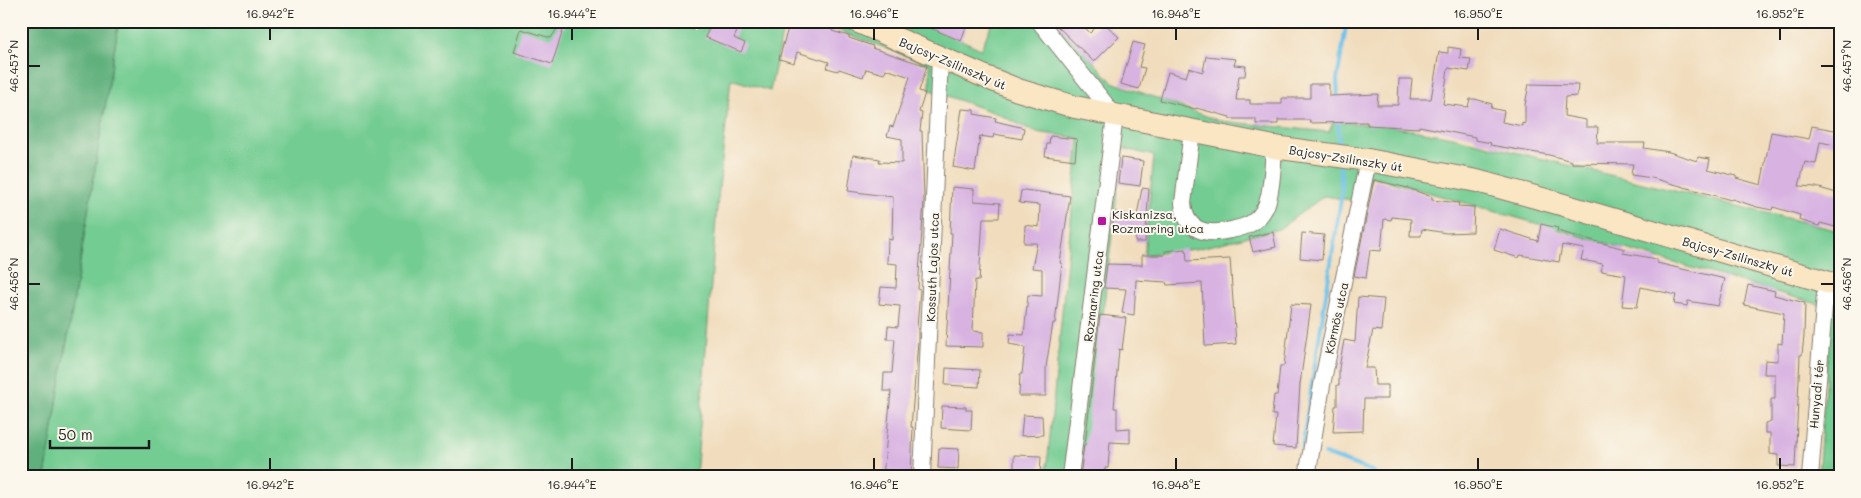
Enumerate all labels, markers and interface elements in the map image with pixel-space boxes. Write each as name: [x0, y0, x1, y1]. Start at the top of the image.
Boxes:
text: 16.942°E: [246, 5, 294, 21]
text: 16.944°E: [548, 5, 597, 21]
text: 16.946°E: [849, 5, 899, 21]
text: 16.948°E: [1151, 5, 1201, 21]
text: 16.950°E: [1453, 5, 1503, 21]
text: 16.952°E: [1756, 5, 1804, 21]
street label: Bajcsy-Zsilinszky út: [897, 33, 1009, 93]
text: 46.457°N: [5, 40, 21, 92]
text: 46.457°N: [1838, 40, 1854, 92]
street label: Bajcsy-Zsilinszky út: [1288, 141, 1404, 175]
place label: Kiskanizsa, Rozmaring utca: [1112, 206, 1204, 236]
street label: Kossuth Lajos utca: [922, 212, 942, 322]
marker: Kiskanizsa, Rozmaring utca: [1096, 215, 1108, 227]
street label: Bajcsy-Zsilinszky út: [1681, 232, 1795, 280]
street label: Rozmaring utca: [1079, 249, 1107, 343]
text: 46.456°N: [5, 258, 21, 310]
text: 46.456°N: [1838, 258, 1854, 310]
street label: Körmös utca: [1321, 281, 1351, 355]
street label: Hunyadi tér: [1805, 359, 1827, 429]
scale bar: [50, 418, 149, 450]
text: 50 m: [58, 424, 93, 444]
text: 16.942°E: [246, 476, 294, 492]
text: 16.944°E: [548, 476, 597, 492]
text: 16.946°E: [849, 476, 899, 492]
text: 16.948°E: [1151, 476, 1201, 492]
text: 16.950°E: [1453, 476, 1503, 492]
text: 16.952°E: [1756, 476, 1804, 492]

